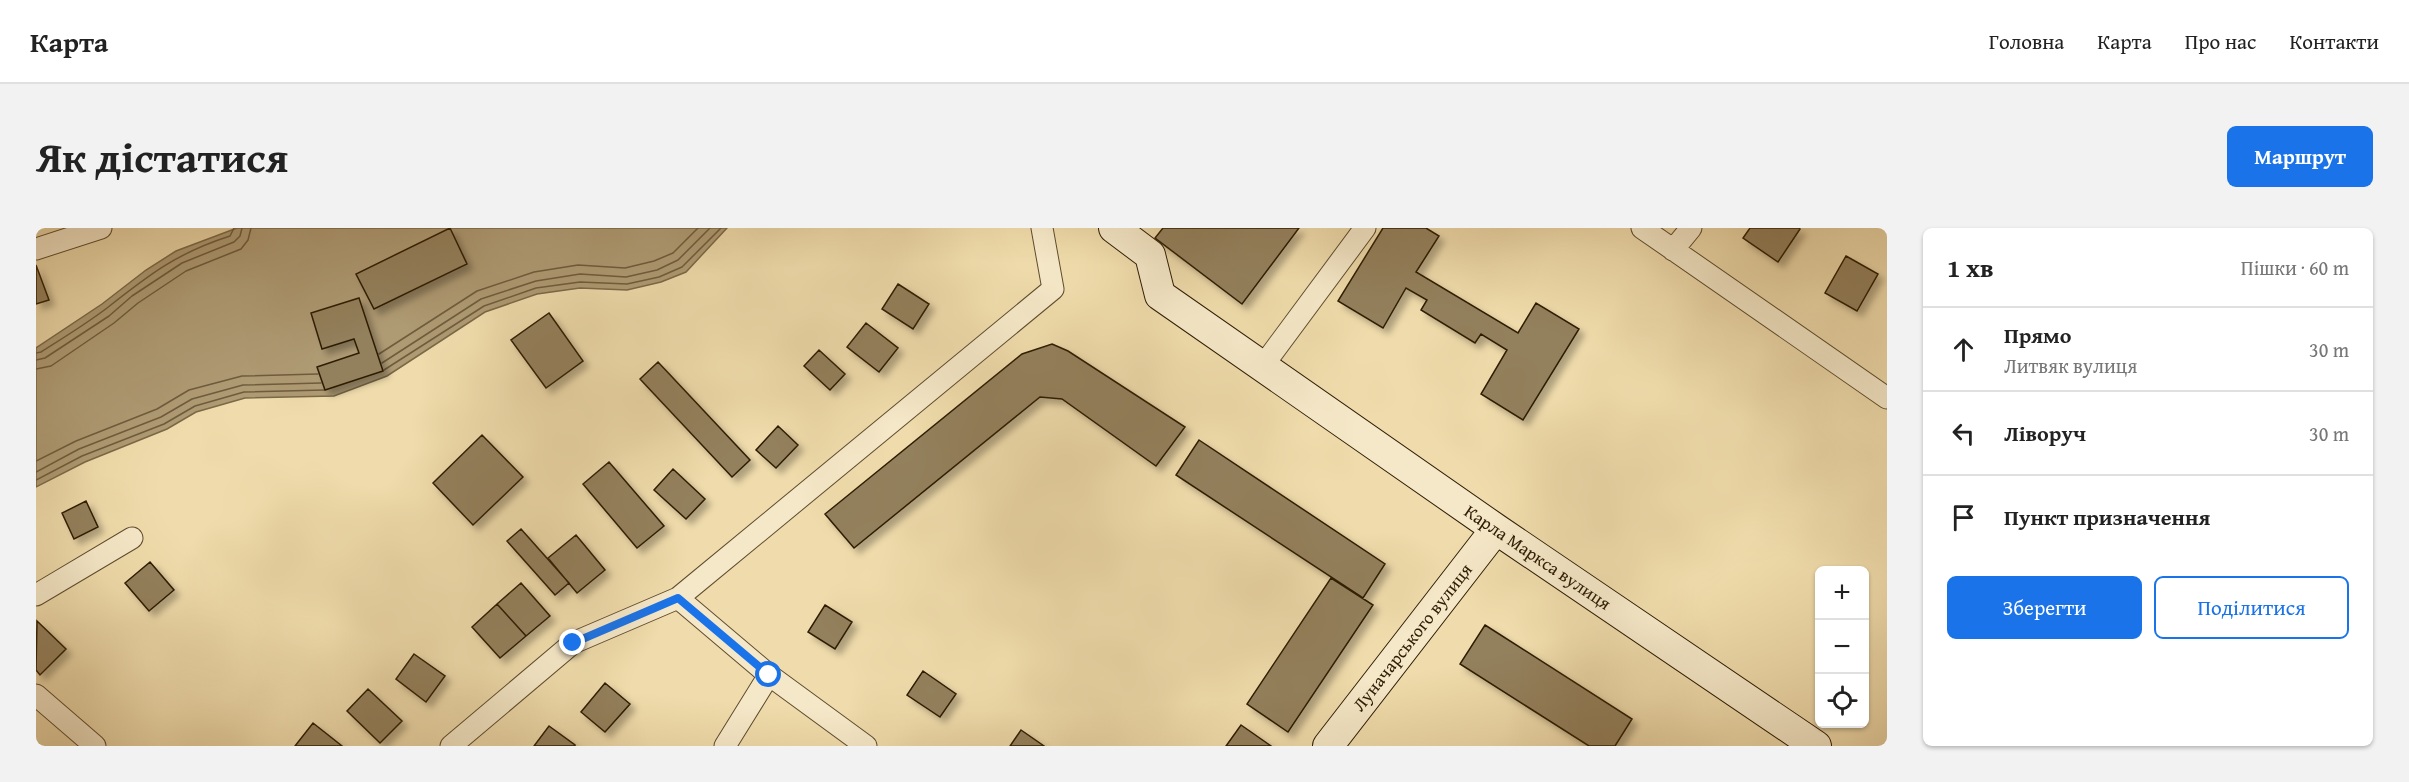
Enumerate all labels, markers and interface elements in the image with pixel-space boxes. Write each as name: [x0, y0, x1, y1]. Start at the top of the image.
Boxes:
text: Карта: [30, 21, 108, 62]
text: Головна: [1989, 26, 2064, 57]
text: Карта: [2097, 26, 2152, 57]
text: Про нас: [2185, 26, 2256, 57]
text: Контакти: [2289, 26, 2379, 57]
text: Як дістатися: [36, 126, 288, 187]
button: Маршрут: [2227, 126, 2373, 187]
text: 1 хв: [1947, 248, 1994, 287]
text: Пішки · 60 m: [2241, 253, 2349, 282]
text: Прямо: [2004, 319, 2071, 351]
icon: ahead: [1947, 333, 1980, 366]
text: 30 m: [2309, 335, 2349, 364]
text: Литвяк вулиця: [2004, 351, 2137, 380]
icon: left: [1947, 417, 1980, 450]
text: Ліворуч: [2004, 417, 2086, 449]
text: 30 m: [2309, 419, 2349, 448]
street label: Карла Маркса вулиця: [1459, 498, 1617, 616]
icon: arrive: [1947, 501, 1980, 534]
text: Пункт призначення: [2004, 501, 2210, 533]
street label: Луначарського вулиця: [1346, 557, 1478, 717]
map controls: [1815, 566, 1869, 728]
button: +: [1815, 566, 1869, 620]
button: Зберегти: [1947, 576, 2142, 639]
button: Поділитися: [2154, 576, 2349, 639]
button: −: [1815, 620, 1869, 674]
route end: [559, 629, 585, 655]
route start: [755, 661, 781, 687]
button: locate: [1815, 674, 1869, 728]

